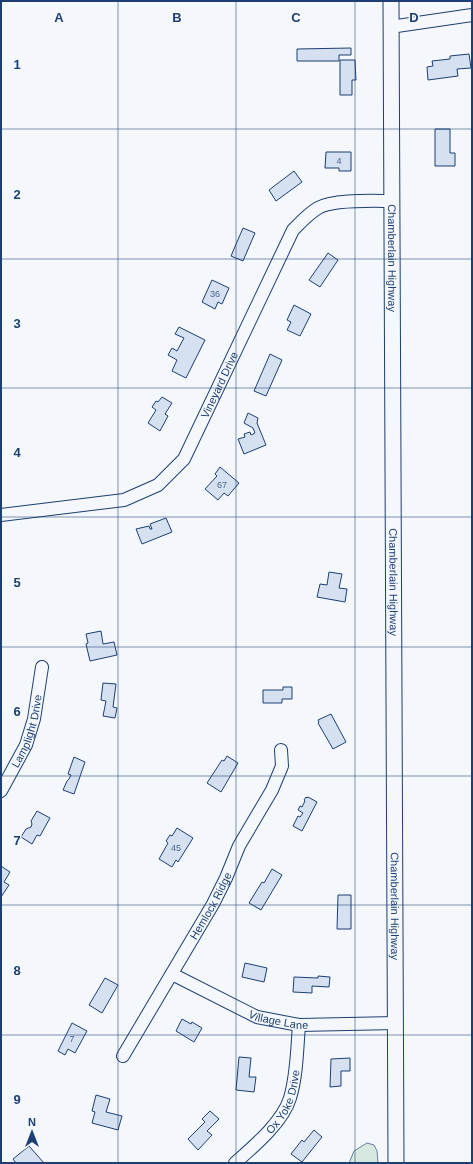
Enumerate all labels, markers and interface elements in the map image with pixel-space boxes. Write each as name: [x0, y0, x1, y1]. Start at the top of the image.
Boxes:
text: A: [54, 10, 64, 25]
text: B: [172, 10, 182, 25]
text: C: [291, 10, 301, 25]
text: D: [409, 10, 419, 25]
text: 1: [13, 57, 21, 72]
house number: 4: [336, 156, 342, 166]
text: 2: [13, 187, 21, 202]
street label: Chamberlain Highway: [386, 204, 398, 312]
house number: 36: [210, 289, 220, 299]
text: 3: [13, 316, 21, 331]
street label: Vineyard Drive: [198, 350, 240, 420]
text: 4: [13, 445, 21, 460]
house number: 67: [217, 480, 227, 490]
street label: Chamberlain Highway: [387, 528, 400, 636]
text: 5: [13, 575, 21, 590]
street label: Lamplight Drive: [9, 694, 44, 769]
text: 6: [13, 704, 21, 719]
text: 7: [13, 833, 21, 848]
house number: 45: [171, 843, 181, 853]
street label: Chamberlain Highway: [389, 852, 401, 960]
street label: Hemlock Ridge: [187, 871, 234, 941]
text: 8: [13, 963, 21, 978]
street label: Village Lane: [247, 1008, 308, 1031]
house number: 7: [69, 1034, 75, 1044]
street label: Ox Yoke Drive: [263, 1069, 302, 1136]
text: 9: [13, 1092, 21, 1107]
north arrow: [12, 1112, 52, 1152]
text: N: [28, 1116, 36, 1128]

